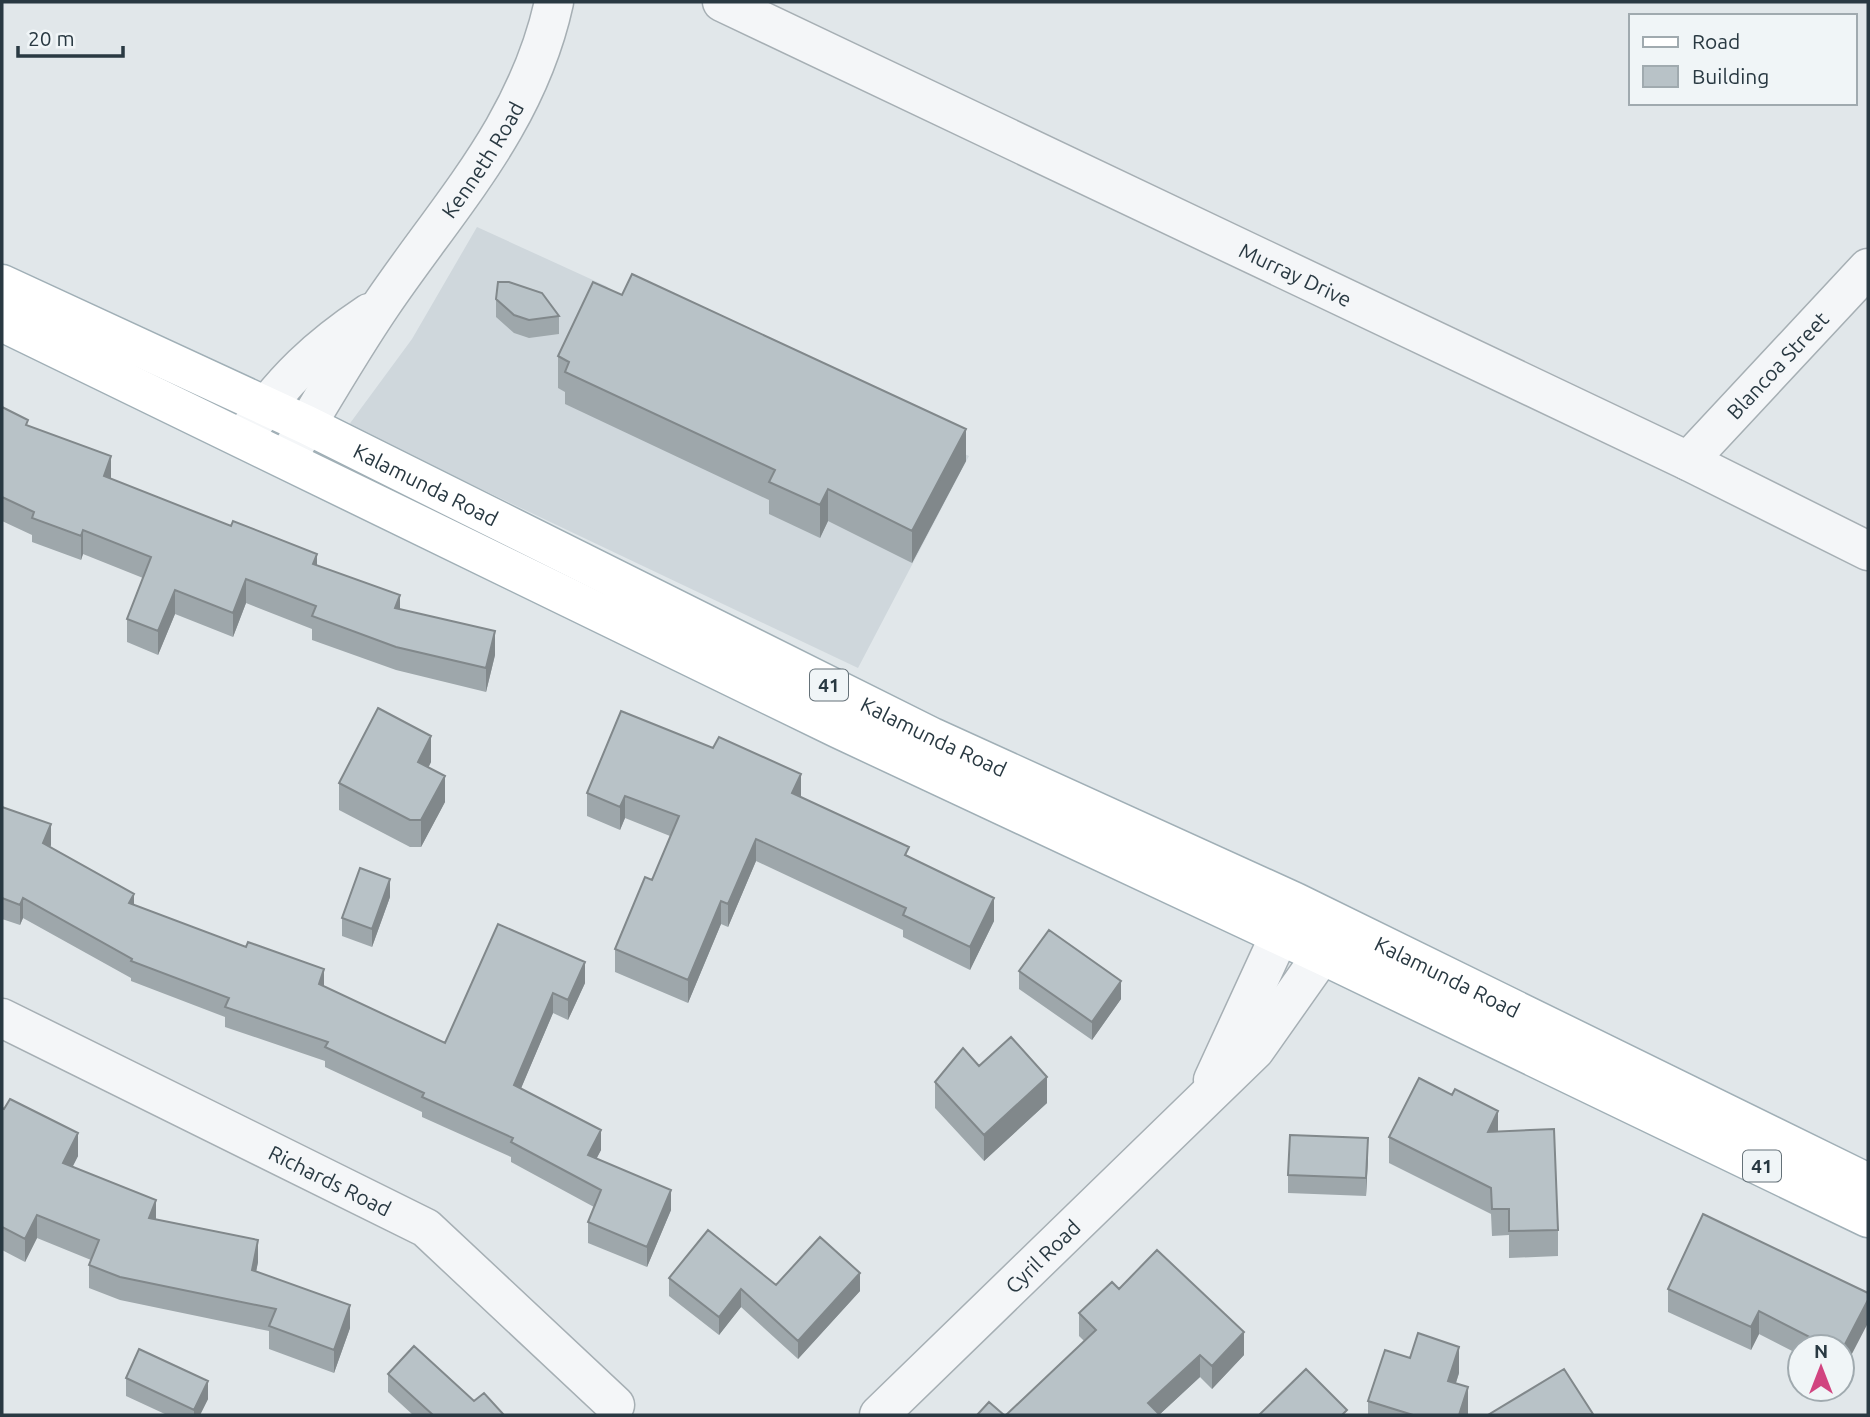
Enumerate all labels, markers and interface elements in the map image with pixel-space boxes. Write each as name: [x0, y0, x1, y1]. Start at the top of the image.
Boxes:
scale bar: [18, 14, 122, 58]
legend: [1629, 14, 1856, 105]
text: 20 m: [28, 26, 75, 50]
text: Road: [1692, 29, 1740, 53]
text: Building: [1692, 64, 1769, 88]
street label: Kenneth Road: [436, 98, 528, 222]
street label: Murray Drive: [1235, 238, 1356, 311]
street label: Blancoa Street: [1722, 307, 1833, 424]
street label: Kalamunda Road: [350, 438, 502, 531]
road number: 41: [810, 670, 848, 700]
street label: Kalamunda Road: [857, 692, 1010, 781]
street label: Kalamunda Road: [1371, 931, 1524, 1022]
street label: Richards Road: [265, 1140, 395, 1221]
road number: 41: [1743, 1150, 1781, 1182]
street label: Cyril Road: [1000, 1215, 1085, 1298]
north arrow: [1786, 1333, 1856, 1403]
text: N: [1814, 1340, 1828, 1362]

